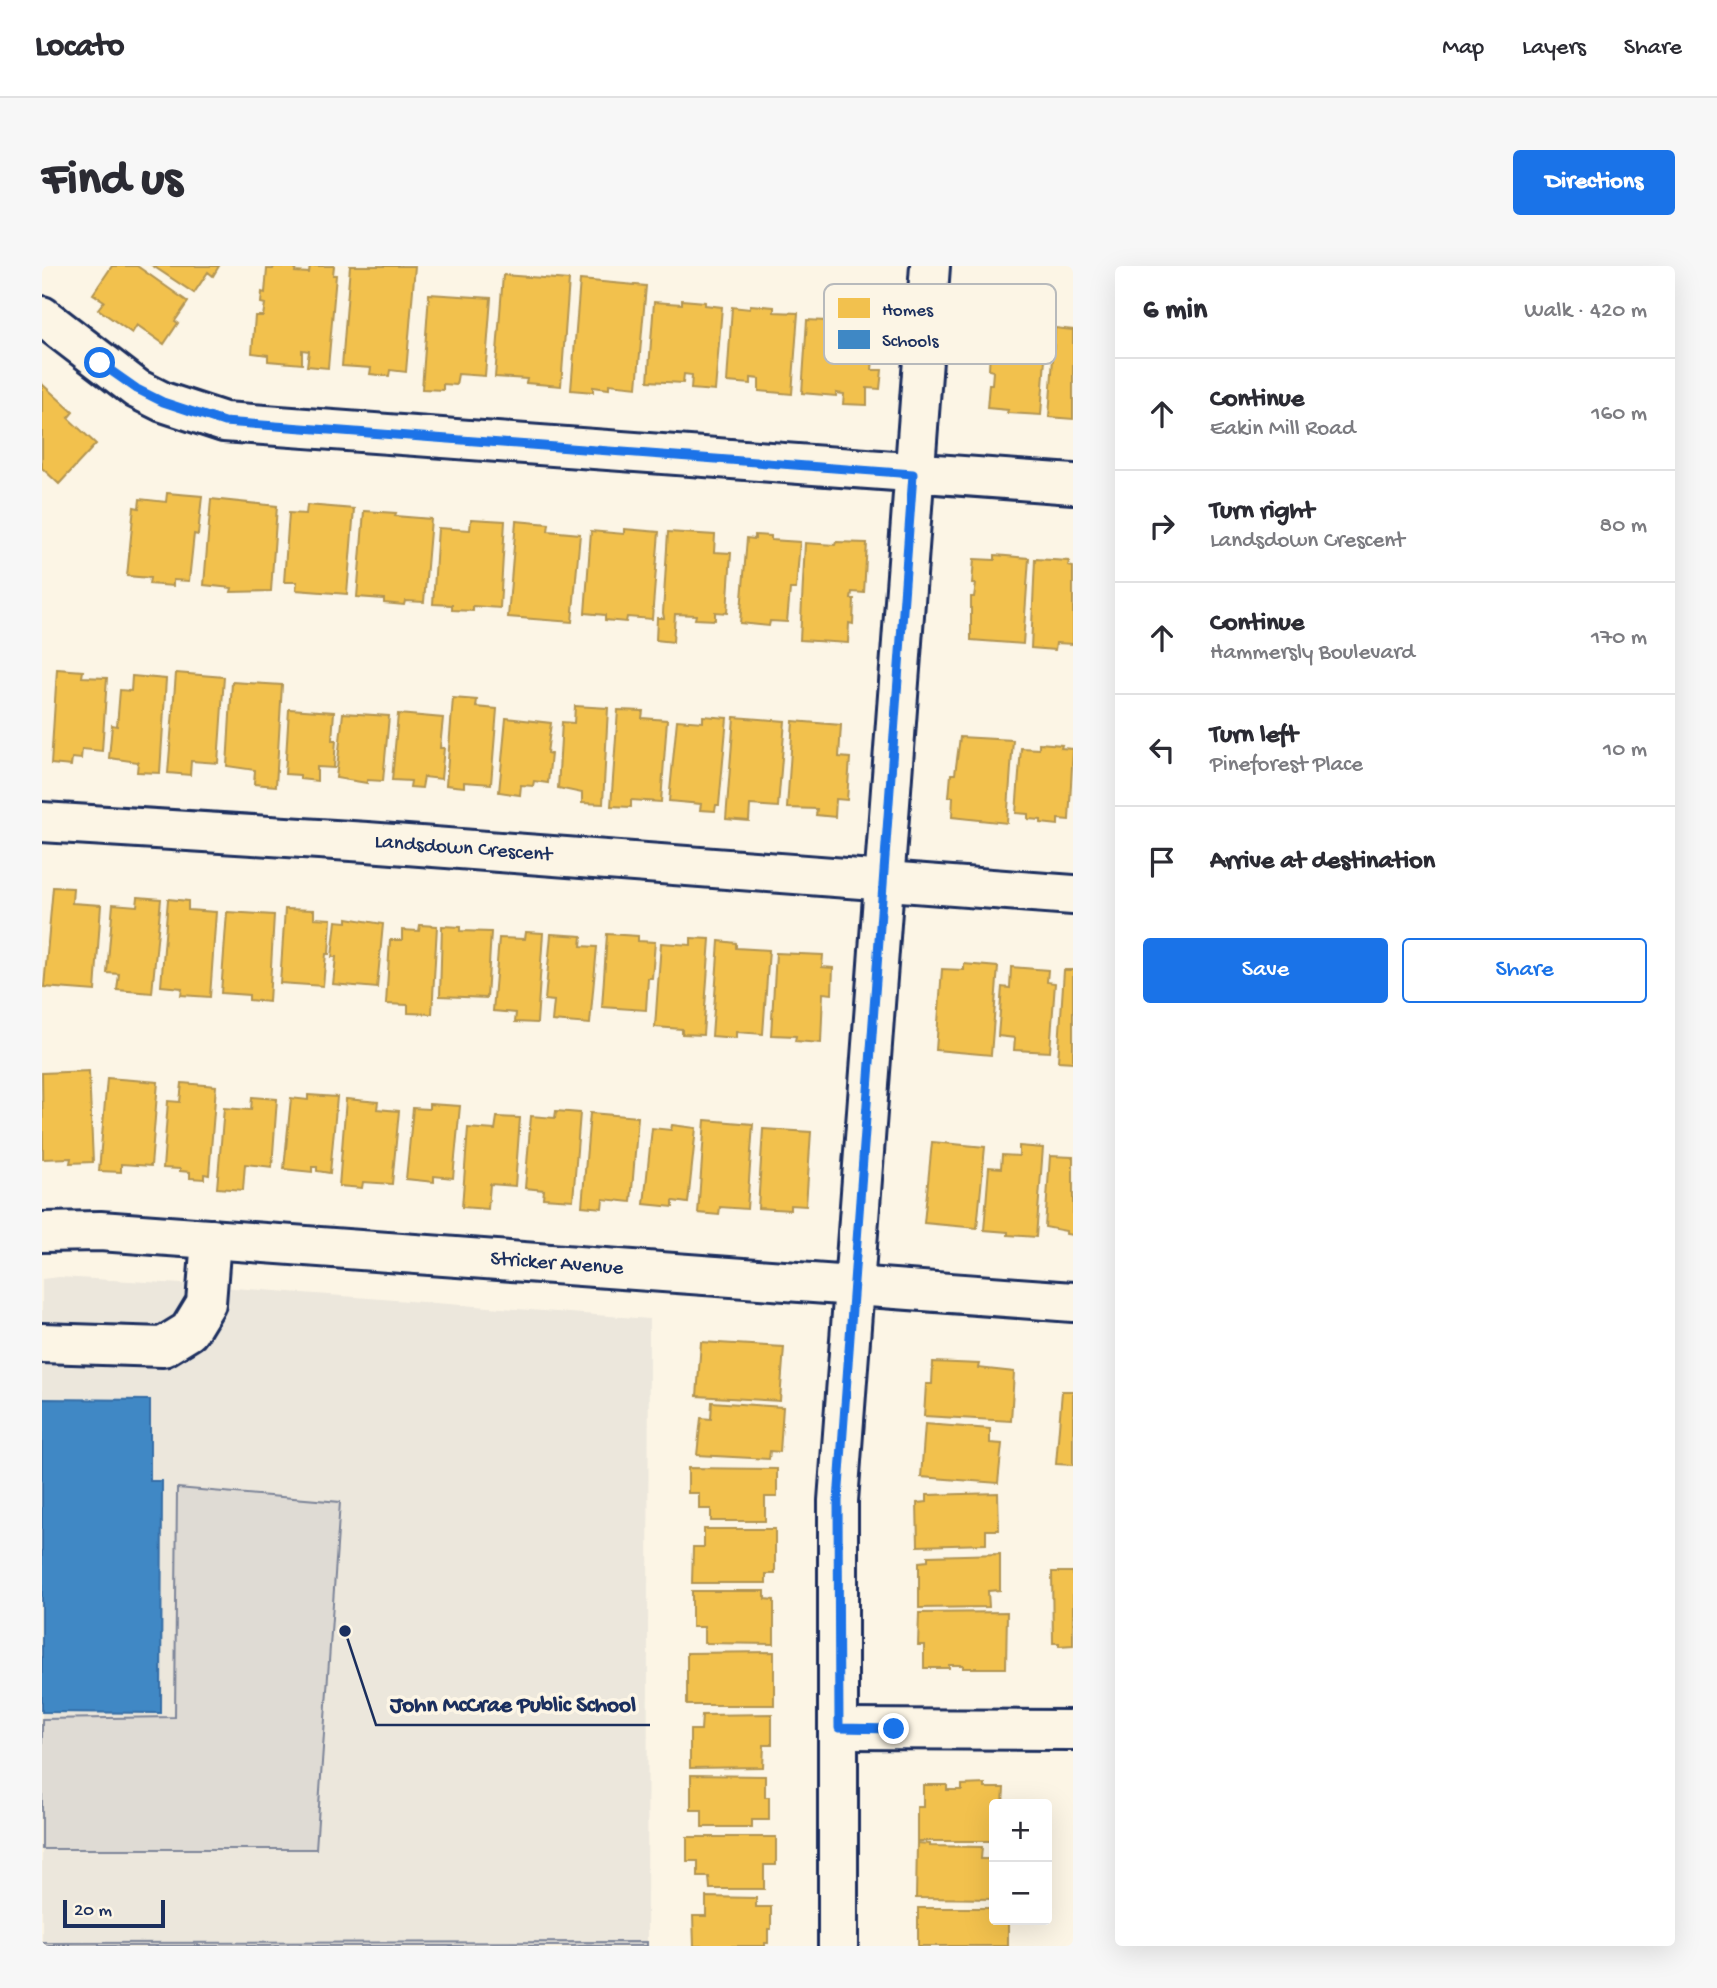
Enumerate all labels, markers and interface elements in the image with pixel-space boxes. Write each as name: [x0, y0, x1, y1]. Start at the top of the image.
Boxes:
text: Locato: [35, 29, 124, 67]
text: Map: [1442, 34, 1484, 63]
text: Layers: [1522, 34, 1586, 63]
text: Share: [1624, 34, 1682, 63]
button: Directions: [1513, 150, 1675, 215]
text: Find us: [42, 153, 182, 211]
legend: [824, 284, 1056, 364]
text: 6 min: [1143, 294, 1207, 329]
text: Walk · 420 m: [1524, 298, 1647, 325]
text: Homes: [882, 300, 934, 323]
text: Schools: [882, 331, 939, 354]
route start: [84, 347, 115, 378]
text: Continue: [1210, 385, 1304, 416]
icon: ahead: [1143, 395, 1181, 433]
text: 160 m: [1591, 401, 1647, 428]
text: Eakin Mill Road: [1210, 416, 1355, 443]
text: Turn right: [1210, 497, 1314, 528]
icon: right: [1143, 507, 1181, 545]
text: 80 m: [1600, 513, 1647, 540]
text: Landsdown Crescent: [1210, 528, 1405, 555]
text: Continue: [1210, 609, 1304, 640]
icon: ahead: [1143, 619, 1181, 657]
text: 170 m: [1591, 625, 1647, 652]
text: Hammersly Boulevard: [1210, 640, 1415, 667]
text: Turn left: [1210, 721, 1298, 752]
icon: left: [1143, 731, 1181, 769]
text: 10 m: [1603, 737, 1647, 764]
text: Pineforest Place: [1210, 752, 1363, 779]
street label: Landsdown Crescent: [374, 830, 555, 869]
icon: arrive: [1143, 843, 1181, 881]
text: Arrive at destination: [1210, 847, 1435, 878]
button: Save: [1143, 938, 1388, 1003]
button: Share: [1402, 938, 1647, 1003]
street label: Stricker Avenue: [489, 1247, 625, 1282]
callout: John McCrae Public School: [376, 1681, 650, 1725]
text: John McCrae Public School: [389, 1693, 636, 1720]
route end: [878, 1713, 909, 1744]
map controls: [989, 1799, 1052, 1925]
button: +: [989, 1799, 1052, 1862]
button: −: [989, 1862, 1052, 1925]
scale bar: [63, 1897, 164, 1929]
text: 20 m: [74, 1900, 112, 1923]

